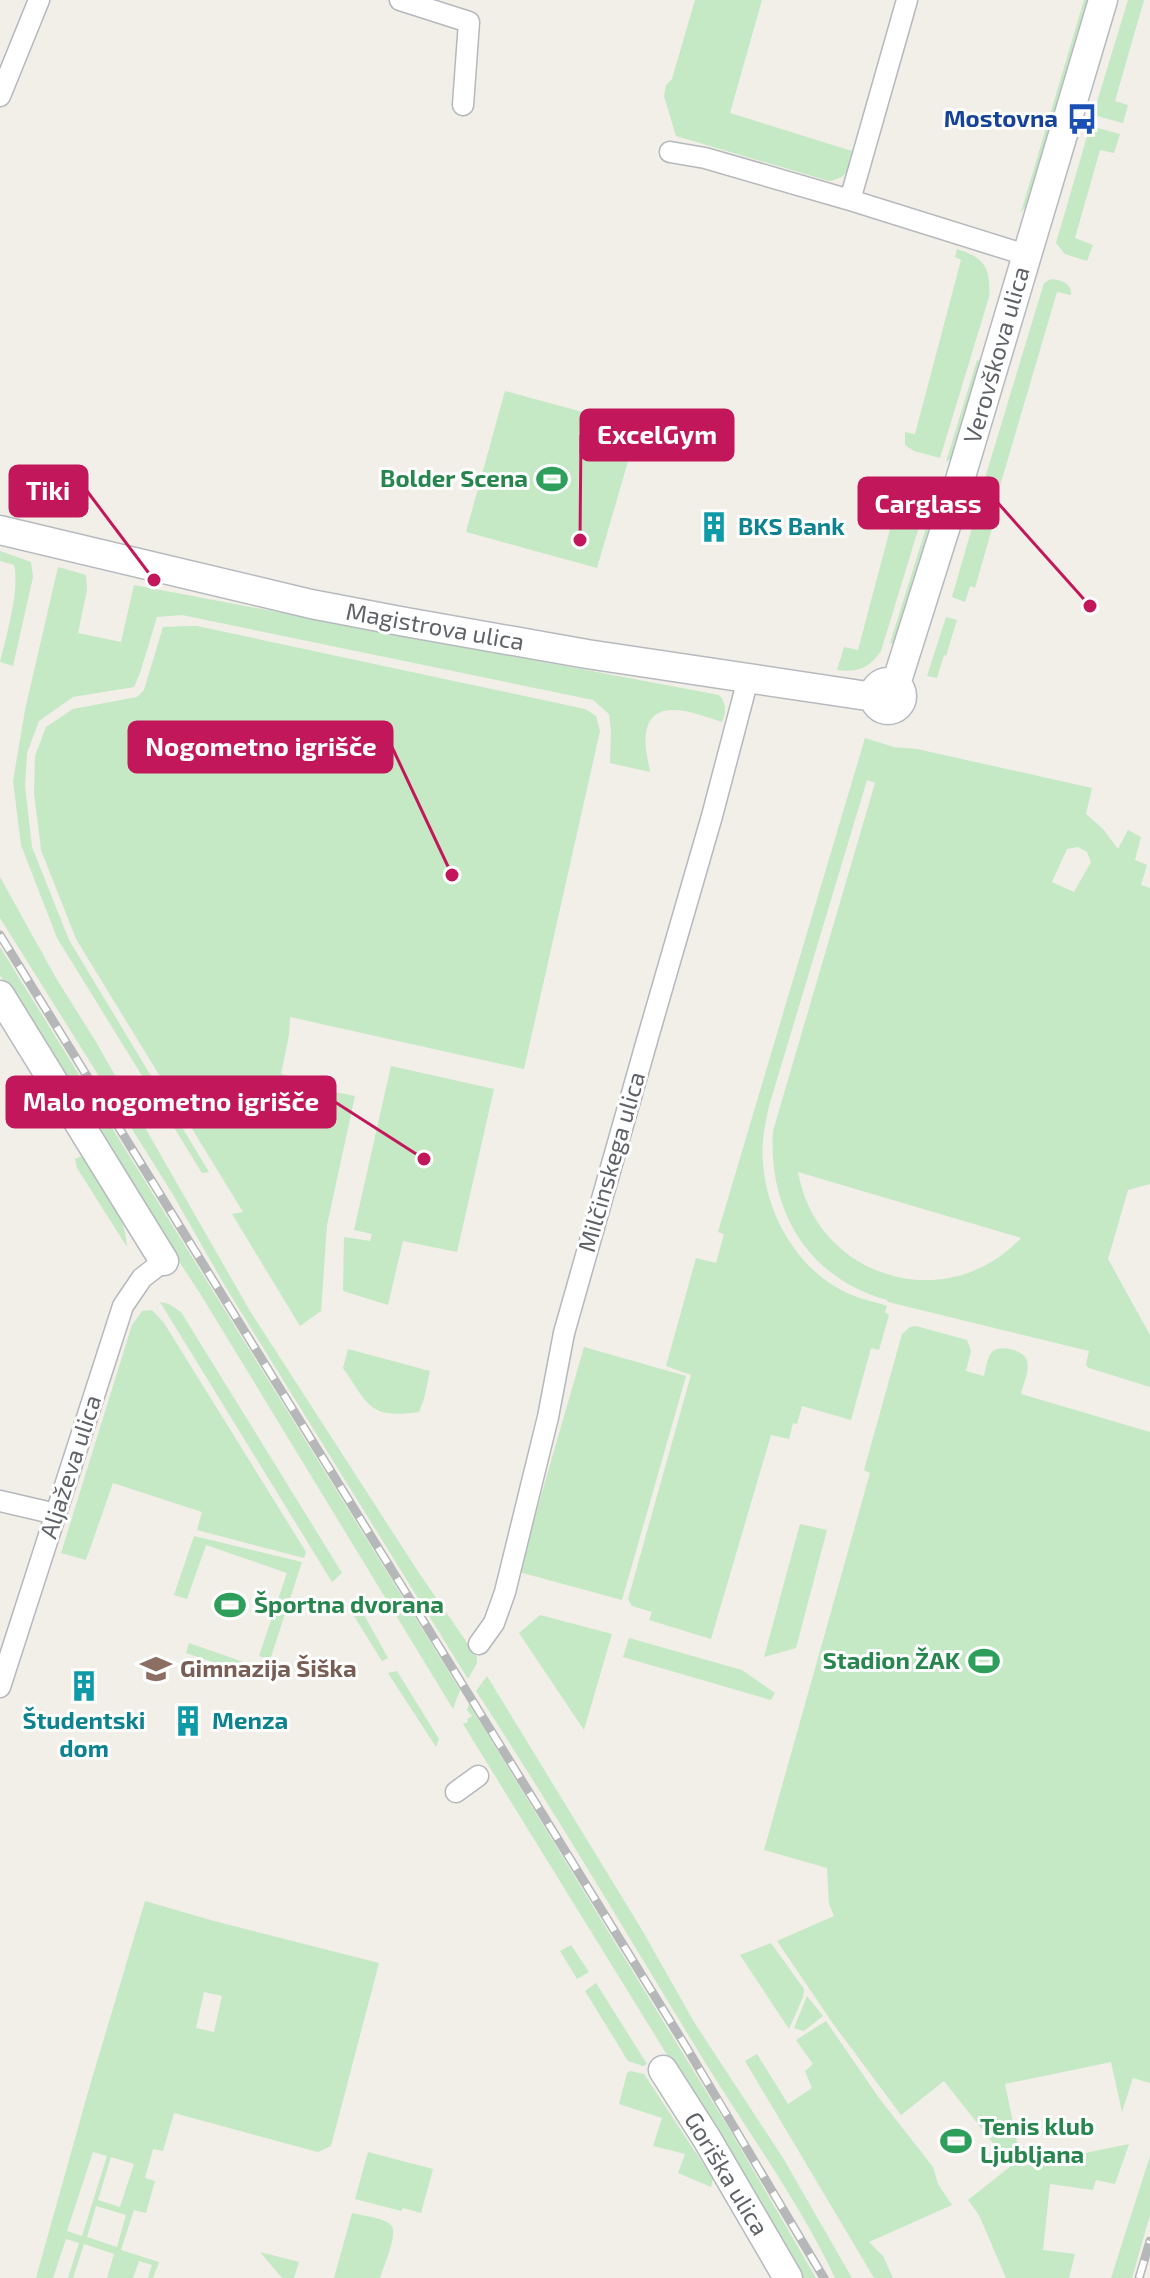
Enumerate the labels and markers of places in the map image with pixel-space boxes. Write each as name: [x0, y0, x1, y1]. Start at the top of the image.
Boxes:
bus stop icon: Mostovna: [1065, 102, 1099, 136]
place label: Mostovna: [944, 103, 1058, 132]
callout: ExcelGym: [581, 410, 733, 460]
sports icon: Bolder Scena: [535, 462, 569, 496]
place label: Bolder Scena: [380, 463, 528, 492]
callout: Tiki: [10, 466, 87, 516]
callout: Carglass: [859, 478, 998, 528]
building icon: BKS Bank: [697, 510, 731, 544]
place label: BKS Bank: [738, 511, 845, 540]
callout: Nogometno igrišče: [129, 722, 392, 772]
callout: Malo nogometno igrišče: [7, 1077, 335, 1127]
sports icon: Športna dvorana: [213, 1588, 247, 1622]
place label: Športna dvorana: [254, 1589, 444, 1618]
sports icon: Stadion ŽAK: [967, 1644, 1001, 1678]
place label: Stadion ŽAK: [823, 1645, 961, 1674]
school or university icon: Gimnazija Šiška: [139, 1652, 173, 1686]
place label: Gimnazija Šiška: [180, 1653, 357, 1682]
building icon: Študentski dom: [67, 1669, 101, 1703]
building icon: Menza: [171, 1704, 205, 1738]
place label: Študentski dom: [23, 1705, 145, 1762]
place label: Menza: [212, 1705, 288, 1734]
place label: Tenis klub Ljubljana: [980, 2111, 1094, 2168]
sports icon: Tenis klub Ljubljana: [939, 2124, 973, 2158]

